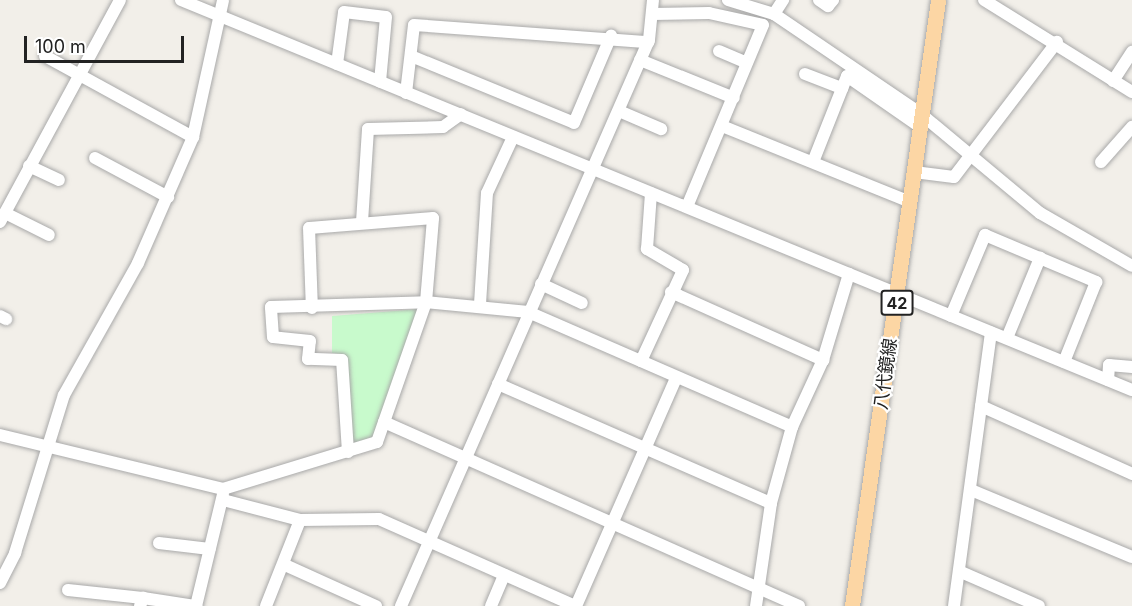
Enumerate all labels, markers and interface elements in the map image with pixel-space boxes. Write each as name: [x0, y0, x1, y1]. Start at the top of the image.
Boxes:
scale bar: [27, 24, 188, 62]
text: 100 m: [35, 36, 86, 57]
road number: 42: [880, 290, 914, 316]
street label: 八代鏡線: [870, 337, 902, 411]

